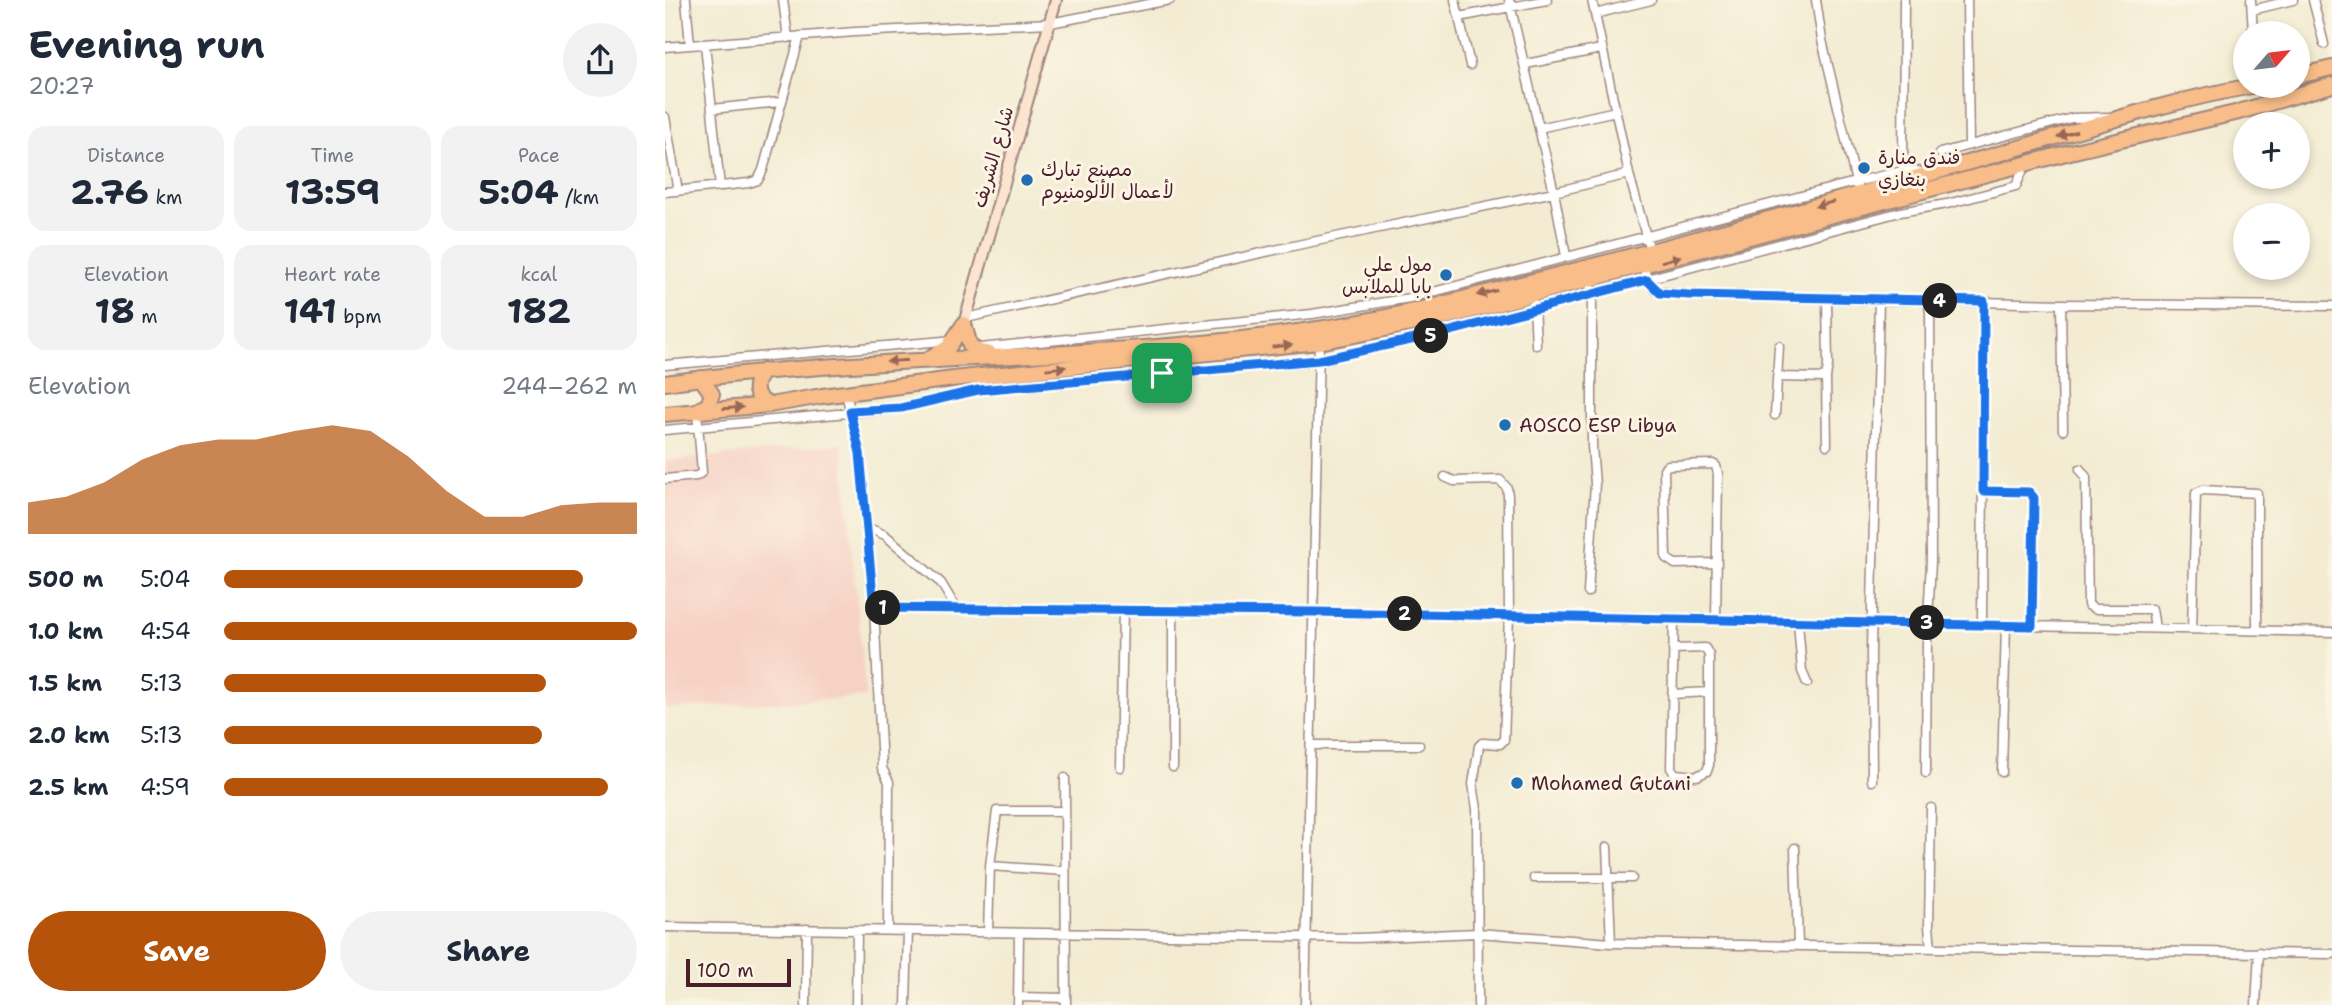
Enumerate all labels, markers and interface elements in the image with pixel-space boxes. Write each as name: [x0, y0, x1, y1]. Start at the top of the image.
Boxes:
text: Evening run: [28, 19, 265, 70]
north arrow: [2233, 21, 2310, 98]
map controls: [2233, 21, 2310, 280]
button: share: [563, 23, 637, 97]
text: 20:27: [28, 71, 95, 101]
street label: شارع الشريف: [967, 103, 1020, 211]
button: +: [2233, 112, 2310, 189]
one-way arrow: [2057, 130, 2078, 140]
text: Distance: [87, 143, 165, 168]
text: Time: [311, 143, 354, 168]
text: Pace: [518, 143, 560, 168]
place label: فندق منارة بنغازي: [1878, 145, 1960, 194]
place label: مصنع تبارك لأعمال الألومنيوم: [1041, 157, 1174, 206]
marker: فندق منارة بنغازي: [1856, 160, 1872, 176]
text: 2.76: [70, 168, 149, 215]
text: 13:59: [285, 168, 380, 215]
text: 5:04: [478, 168, 559, 215]
marker: مصنع تبارك لأعمال الألومنيوم: [1019, 172, 1035, 188]
text: km: [149, 185, 182, 210]
text: /km: [559, 185, 599, 210]
one-way arrow: [1814, 199, 1836, 210]
button: −: [2233, 203, 2310, 280]
place label: مول علي بابا للملابس: [1342, 252, 1432, 299]
one-way arrow: [1661, 253, 1682, 263]
text: Elevation: [84, 262, 169, 287]
text: Heart rate: [284, 262, 381, 287]
text: kcal: [520, 262, 557, 287]
marker: مول علي بابا للملابس: [1438, 267, 1454, 283]
pin: 4: [1923, 284, 1957, 318]
text: 18: [95, 287, 135, 334]
text: 141: [283, 287, 337, 334]
text: 182: [507, 287, 571, 334]
one-way arrow: [1475, 288, 1497, 299]
text: 4: [1933, 288, 1946, 313]
text: m: [135, 304, 158, 329]
text: bpm: [337, 304, 382, 329]
pin: 5: [1413, 318, 1449, 354]
text: 5: [1425, 323, 1436, 348]
one-way arrow: [1271, 340, 1293, 351]
pin: [1132, 343, 1192, 403]
icon: arrive: [1143, 354, 1181, 392]
one-way arrow: [886, 356, 908, 367]
one-way arrow: [1045, 363, 1067, 374]
text: Elevation: [28, 371, 131, 401]
text: 244–262 m: [501, 371, 637, 401]
one-way arrow: [722, 402, 744, 413]
place label: AOSCO ESP Libya: [1519, 413, 1677, 438]
marker: AOSCO ESP Libya: [1497, 417, 1513, 433]
text: 500 m: [28, 564, 103, 594]
text: 5:04: [140, 564, 190, 594]
pin: 1: [865, 590, 900, 626]
text: 1: [878, 595, 887, 620]
pin: 2: [1387, 596, 1423, 632]
text: 2: [1398, 601, 1411, 626]
pin: 3: [1909, 606, 1945, 640]
text: 3: [1920, 610, 1933, 635]
text: 1.0 km: [28, 616, 103, 646]
text: 4:54: [140, 616, 191, 646]
text: 1.5 km: [28, 668, 102, 698]
text: 5:13: [140, 668, 183, 698]
text: 2.0 km: [28, 720, 110, 750]
text: 5:13: [140, 720, 183, 750]
place label: Mohamed Gutani: [1531, 771, 1691, 796]
text: 2.5 km: [28, 772, 109, 802]
text: 4:59: [140, 772, 190, 802]
marker: Mohamed Gutani: [1509, 775, 1525, 791]
button: Save: [28, 911, 326, 991]
button: Share: [340, 911, 637, 991]
scale bar: [686, 956, 791, 988]
text: 100 m: [697, 958, 754, 983]

